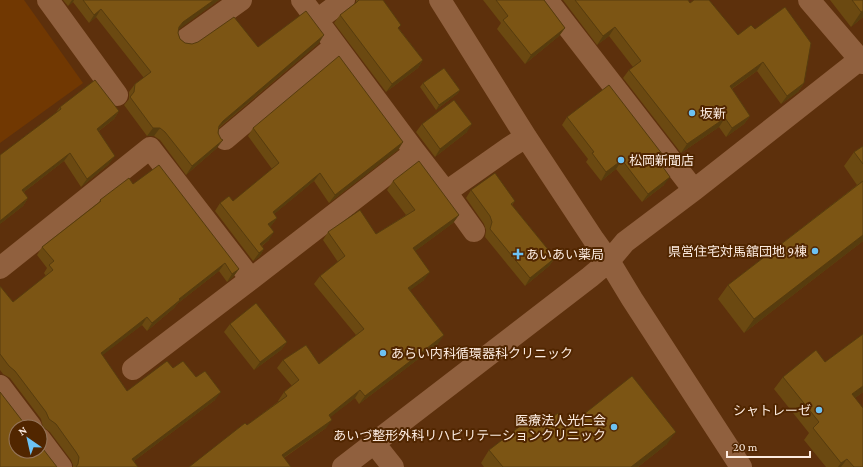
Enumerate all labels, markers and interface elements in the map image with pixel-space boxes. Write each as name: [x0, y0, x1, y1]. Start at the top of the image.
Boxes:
place label: 坂新: [700, 106, 726, 121]
marker: 坂新: [687, 108, 697, 118]
place label: 松岡新聞店: [629, 153, 694, 168]
marker: 松岡新聞店: [616, 155, 626, 165]
place label: 県営住宅対馬舘団地 9棟: [668, 244, 807, 259]
marker: 県営住宅対馬舘団地 9棟: [810, 246, 820, 256]
place label: あいあい薬局: [526, 247, 604, 262]
marker: あいあい薬局: [513, 249, 523, 259]
place label: あらい内科循環器科クリニック: [391, 346, 573, 361]
marker: あらい内科循環器科クリニック: [378, 348, 388, 358]
place label: シャトレーゼ: [733, 403, 811, 418]
marker: シャトレーゼ: [814, 405, 824, 415]
place label: 医療法人光仁会 あいづ整形外科リハビリテーションクリニック: [333, 413, 606, 443]
north arrow: [8, 419, 48, 459]
marker: 医療法人光仁会 あいづ整形外科リハビリテーションクリニック: [609, 422, 619, 432]
text: N: [16, 423, 29, 438]
scale bar: [727, 433, 810, 459]
text: 20 m: [733, 440, 758, 454]

